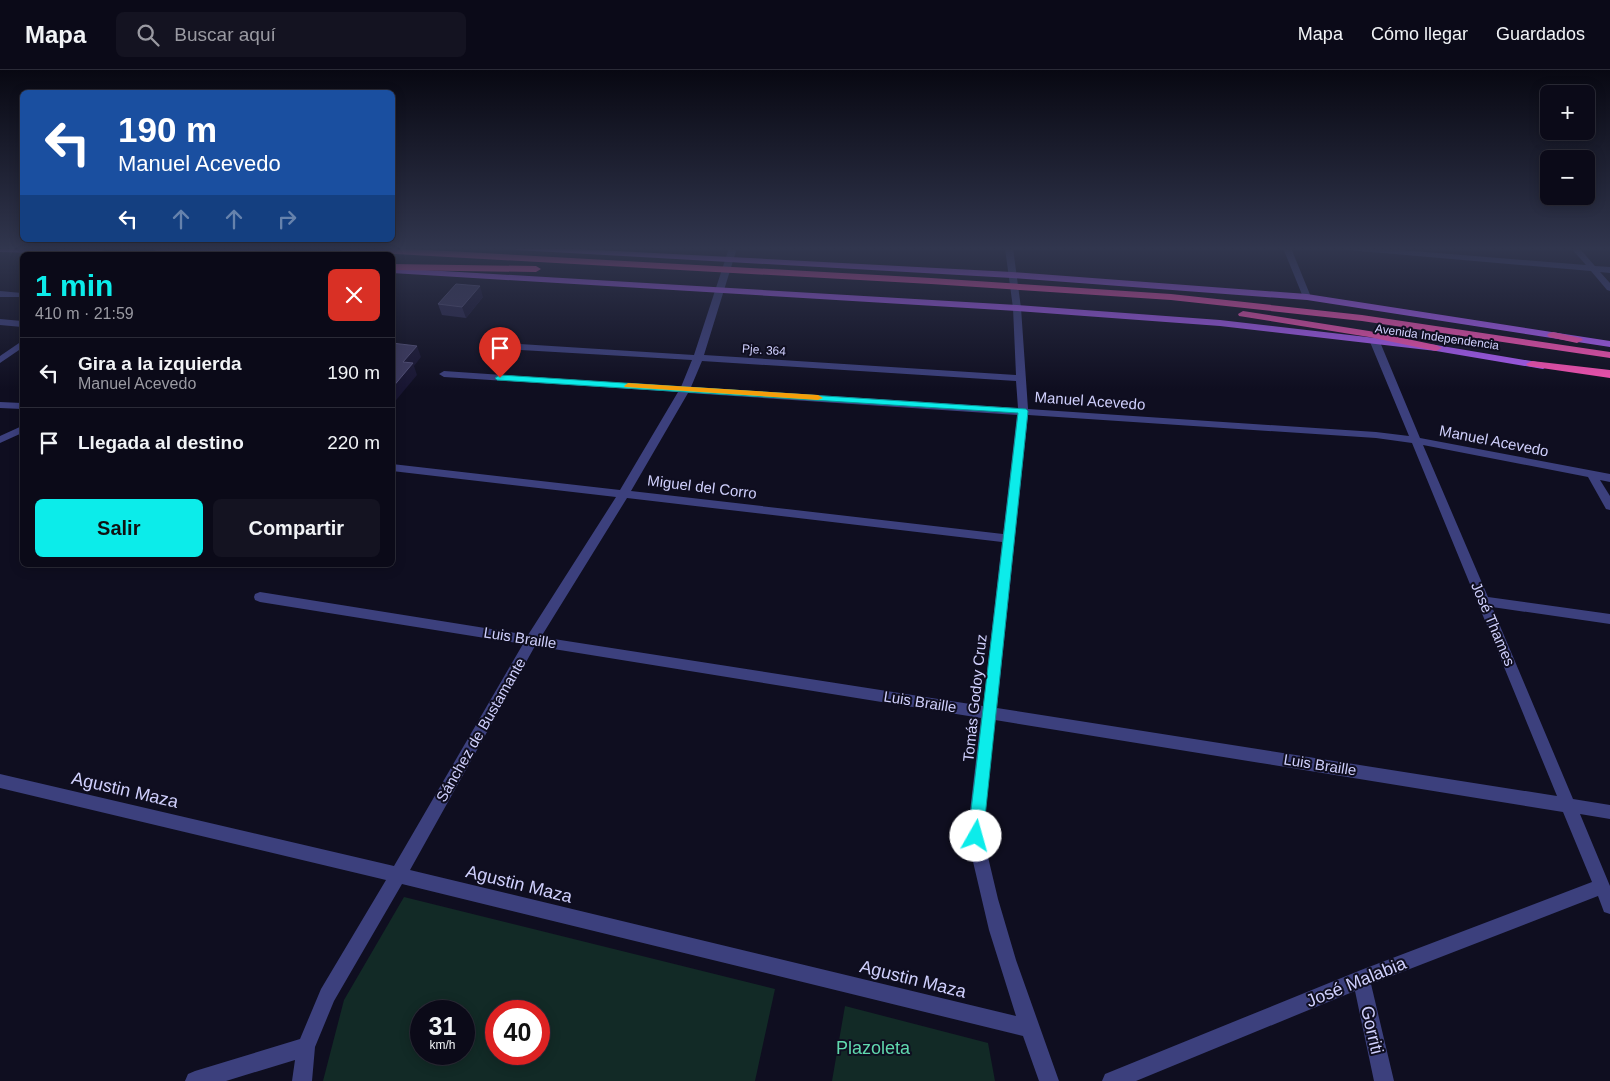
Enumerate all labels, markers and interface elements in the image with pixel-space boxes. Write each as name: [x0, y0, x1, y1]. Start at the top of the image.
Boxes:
search box: [116, 12, 466, 57]
text: Mapa: [25, 21, 86, 48]
icon: search: [134, 21, 162, 49]
text: Buscar aquí: [174, 24, 276, 45]
text: Mapa: [1298, 24, 1343, 44]
text: Cómo llegar: [1371, 24, 1468, 44]
text: Guardados: [1496, 24, 1585, 44]
map controls: [1540, 85, 1595, 205]
button: +: [1540, 85, 1595, 140]
icon: left: [35, 110, 100, 175]
text: 190 m: [118, 110, 217, 149]
button: −: [1540, 150, 1595, 205]
text: Manuel Acevedo: [118, 151, 281, 176]
icon: left: [114, 205, 142, 233]
icon: ahead: [167, 205, 195, 233]
icon: ahead: [220, 205, 248, 233]
icon: right: [273, 205, 301, 233]
text: 1 min: [35, 269, 113, 302]
button: close: [328, 269, 380, 321]
text: 410 m · 21:59: [35, 305, 134, 322]
street label: Avenida Independencia: [1374, 321, 1500, 353]
pin: [479, 327, 521, 378]
icon: arrive: [486, 334, 514, 362]
street label: Pje. 364: [742, 341, 787, 359]
text: Gira a la izquierda: [78, 353, 242, 374]
icon: left: [35, 359, 63, 387]
text: 190 m: [327, 362, 380, 383]
text: Manuel Acevedo: [78, 375, 196, 392]
street label: Manuel Acevedo: [1034, 388, 1146, 413]
street label: Manuel Acevedo: [1438, 422, 1550, 459]
icon: arrive: [35, 429, 63, 457]
text: Llegada al destino: [78, 432, 244, 453]
text: 220 m: [327, 432, 380, 453]
street label: Miguel del Corro: [646, 471, 758, 502]
button: Salir: [35, 499, 203, 557]
button: Compartir: [213, 499, 380, 557]
street label: José Thames: [1468, 579, 1519, 668]
street label: Luis Braille: [483, 623, 558, 652]
street label: Tomás Godoy Cruz: [959, 633, 990, 763]
street label: Sánchez de Bustamante: [432, 655, 529, 805]
street label: Luis Braille: [883, 687, 958, 716]
street label: Luis Braille: [1283, 750, 1358, 779]
street label: Agustin Maza: [70, 768, 181, 812]
position arrow: [949, 809, 1001, 861]
street label: Agustin Maza: [464, 861, 575, 907]
street label: José Malabia: [1303, 952, 1410, 1011]
street label: Agustin Maza: [858, 956, 969, 1002]
speed limit sign: 40: [485, 1000, 550, 1065]
street label: Gorriti: [1357, 1004, 1387, 1056]
text: 31: [429, 1012, 456, 1040]
text: km/h: [429, 1038, 456, 1052]
park label: Plazoleta: [836, 1038, 911, 1058]

